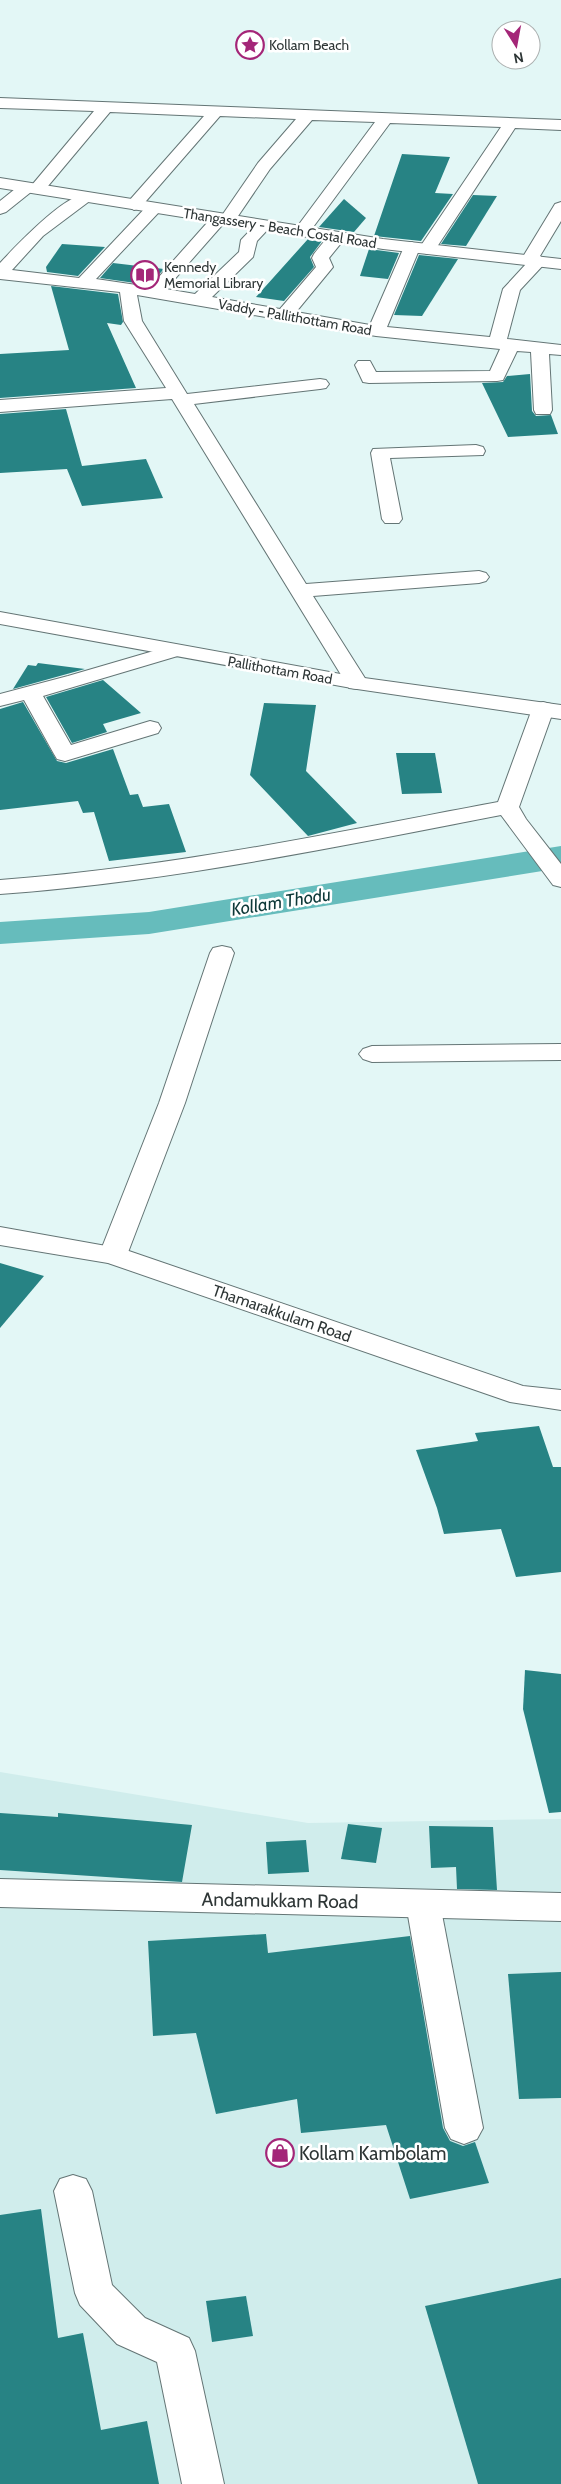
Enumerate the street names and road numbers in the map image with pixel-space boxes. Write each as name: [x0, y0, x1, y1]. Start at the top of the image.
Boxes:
street label: Thangassery - Beach Costal Road: [182, 204, 378, 252]
street label: Vaddy - Pallithottam Road: [217, 295, 373, 339]
street label: Pallithottam Road: [226, 652, 334, 688]
street label: Thamarakkulam Road: [210, 1281, 354, 1346]
street label: Andamukkam Road: [201, 1888, 359, 1913]

